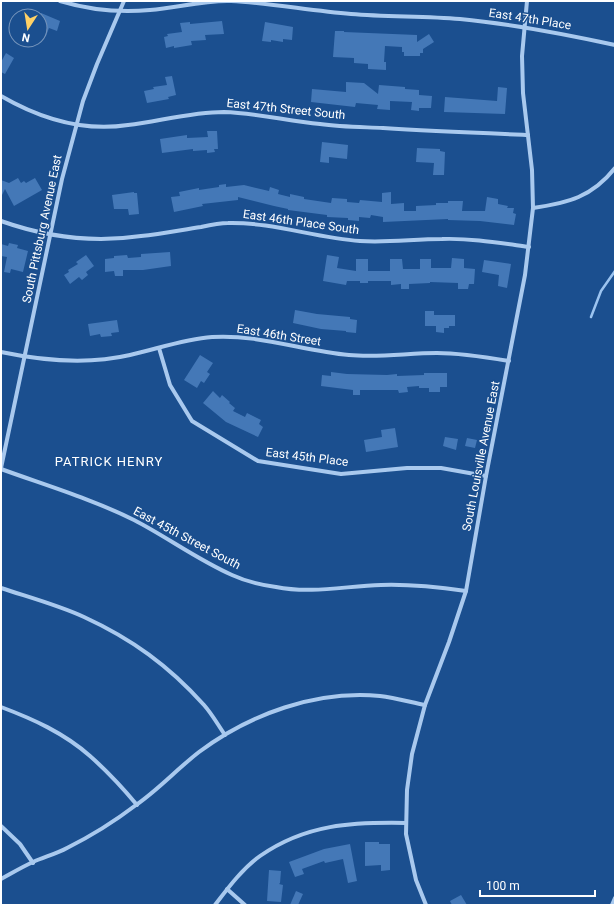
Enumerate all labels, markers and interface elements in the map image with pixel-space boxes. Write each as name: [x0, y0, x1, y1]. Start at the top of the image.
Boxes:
street label: East 47th Place: [488, 6, 572, 32]
north arrow: [8, 8, 48, 48]
text: N: [21, 30, 31, 44]
street label: East 47th Street South: [226, 96, 346, 122]
street label: South Pittsburg Avenue East: [19, 153, 65, 304]
street label: East 46th Place South: [242, 207, 360, 237]
street label: East 46th Street: [236, 321, 322, 349]
street label: South Louisville Avenue East: [460, 380, 502, 532]
street label: East 45th Place: [265, 445, 349, 469]
district label: PATRICK HENRY: [55, 454, 163, 469]
street label: East 45th Street South: [131, 504, 243, 572]
scale bar: [480, 872, 595, 898]
text: 100 m: [486, 879, 520, 893]

